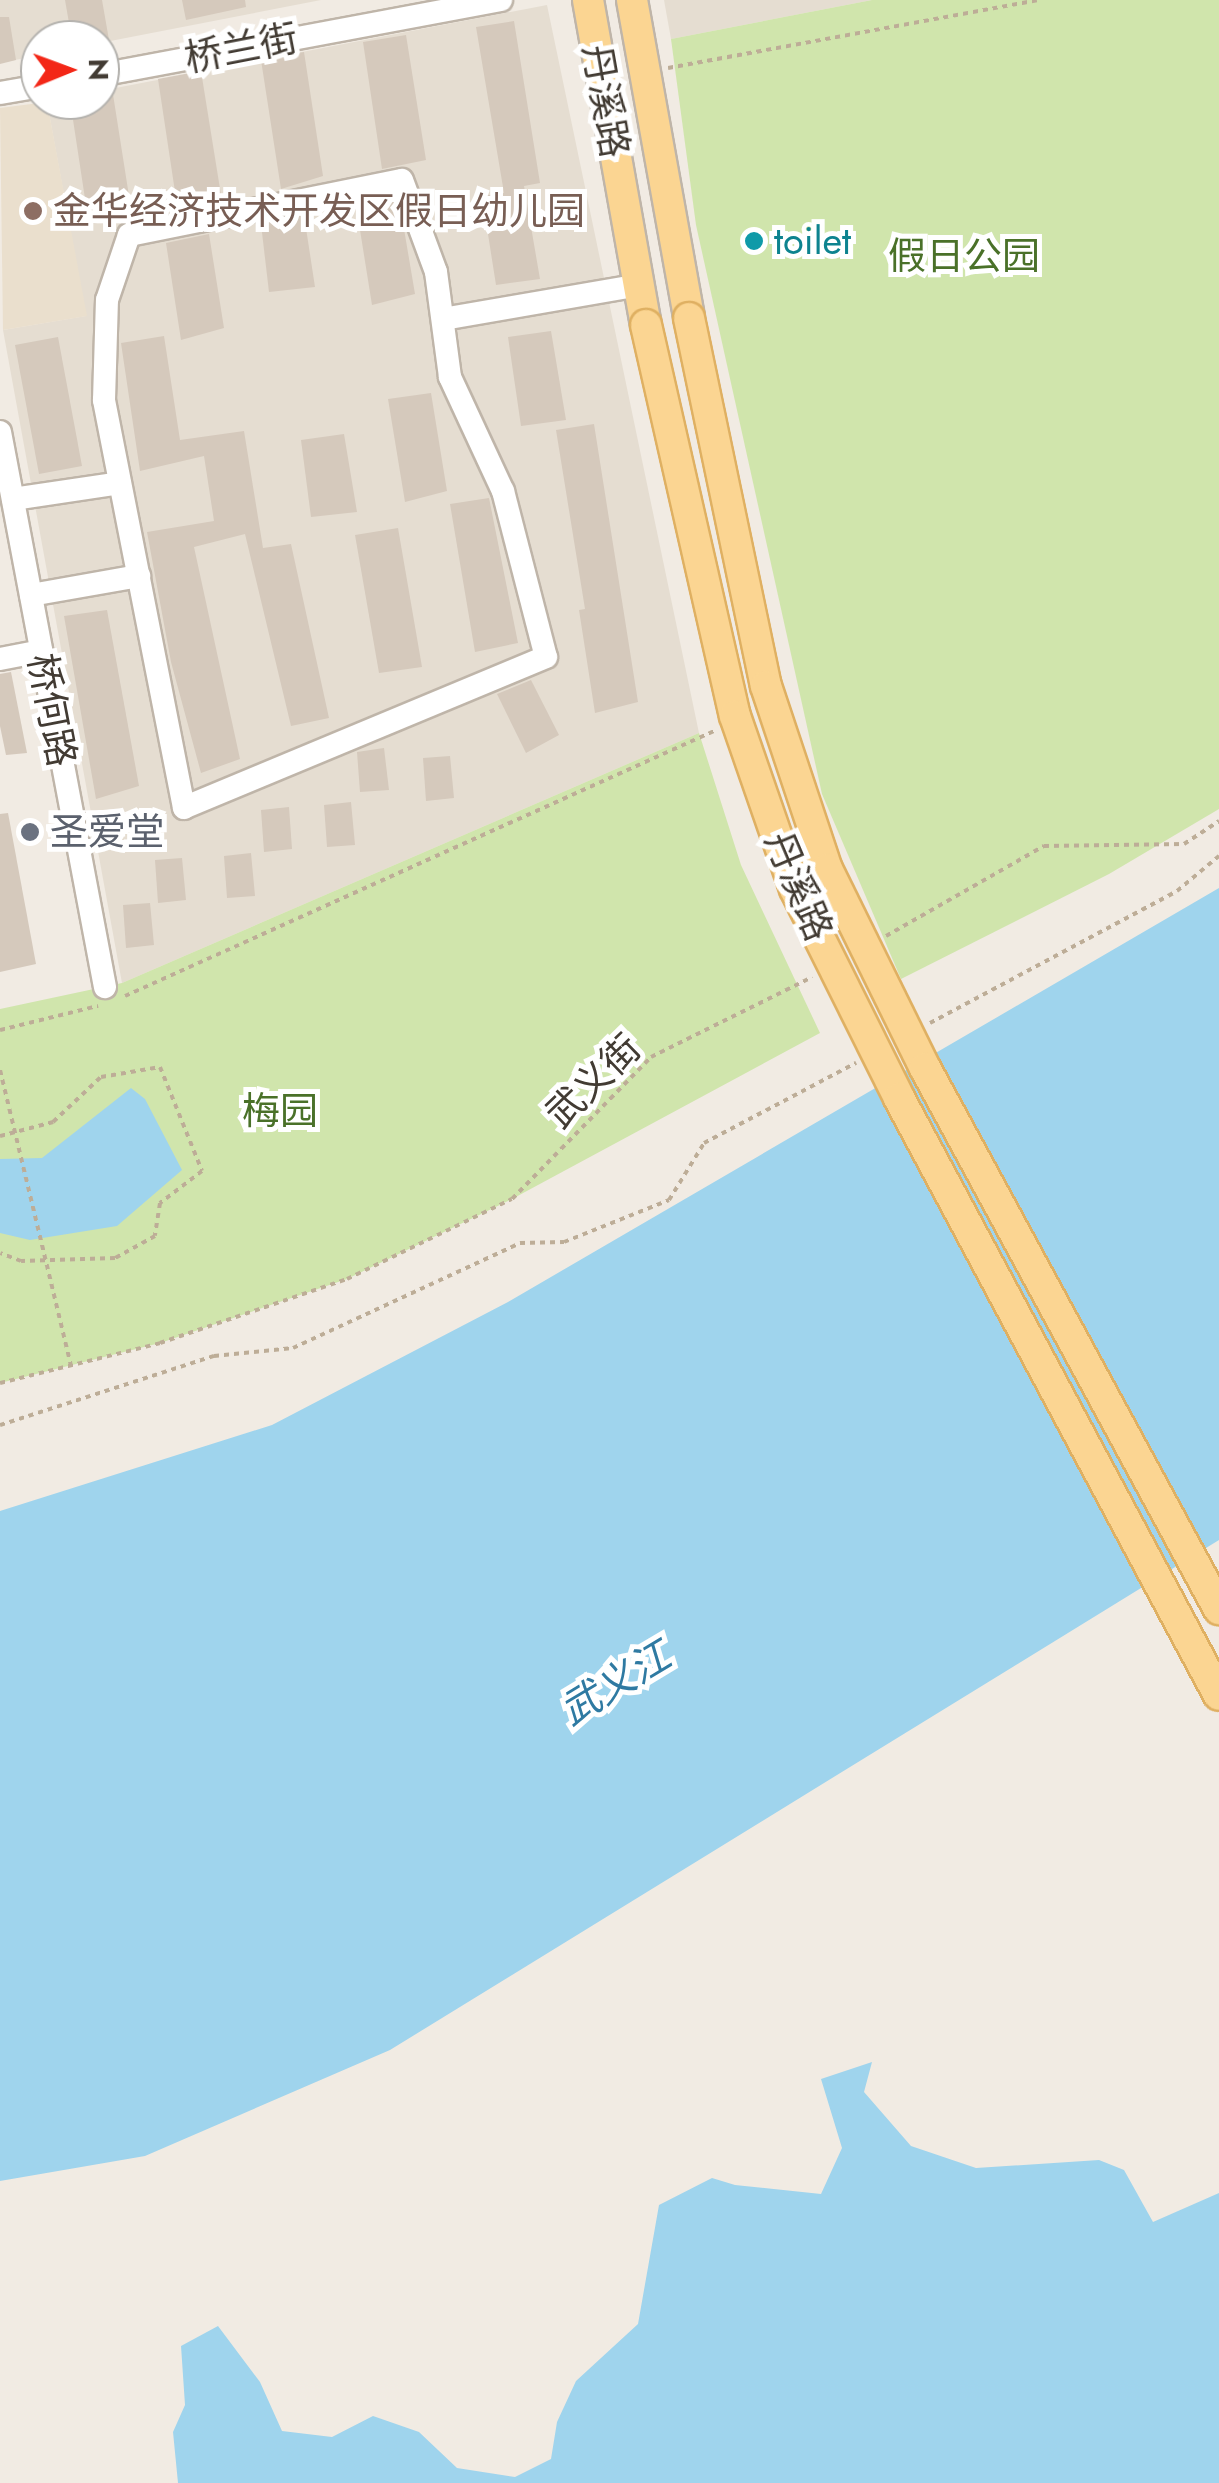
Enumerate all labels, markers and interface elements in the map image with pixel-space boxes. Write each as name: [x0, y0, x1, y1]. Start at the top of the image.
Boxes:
street label: 桥兰街: [181, 15, 301, 81]
north arrow: [20, 20, 120, 120]
street label: 丹溪路: [574, 41, 638, 161]
text: N: [78, 58, 119, 81]
place label: 金华经济技术开发区假日幼儿园: [53, 188, 585, 234]
marker: 金华经济技术开发区假日幼儿园: [22, 200, 44, 222]
place label: toilet: [774, 218, 851, 264]
marker: toilet: [743, 230, 765, 252]
park label: 假日公园: [888, 233, 1040, 279]
street label: 桥何路: [19, 650, 85, 770]
place label: 圣爱堂: [50, 809, 164, 855]
marker: 圣爱堂: [19, 821, 41, 843]
street label: 丹溪路: [756, 825, 842, 947]
street label: 武义街: [536, 1025, 650, 1137]
park label: 梅园: [242, 1088, 318, 1134]
water label: 武义江: [551, 1632, 679, 1734]

